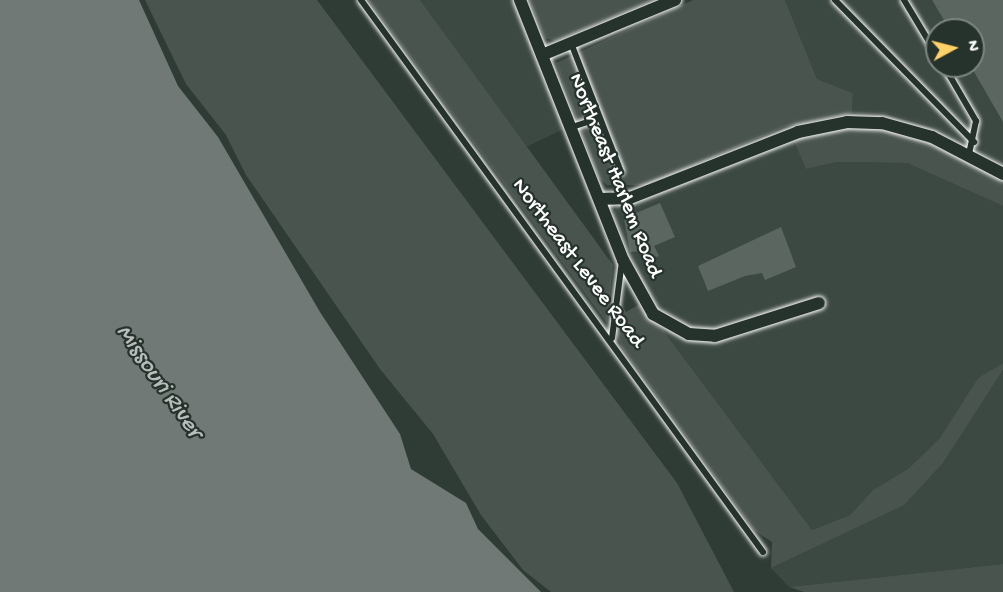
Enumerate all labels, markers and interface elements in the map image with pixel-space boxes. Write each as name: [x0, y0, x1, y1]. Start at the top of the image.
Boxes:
north arrow: [925, 18, 985, 78]
text: N: [961, 40, 981, 52]
street label: Northeast Harlem Road: [561, 70, 667, 282]
street label: Northeast Levee Road: [505, 174, 649, 354]
water label: Missouri River: [108, 320, 208, 444]

